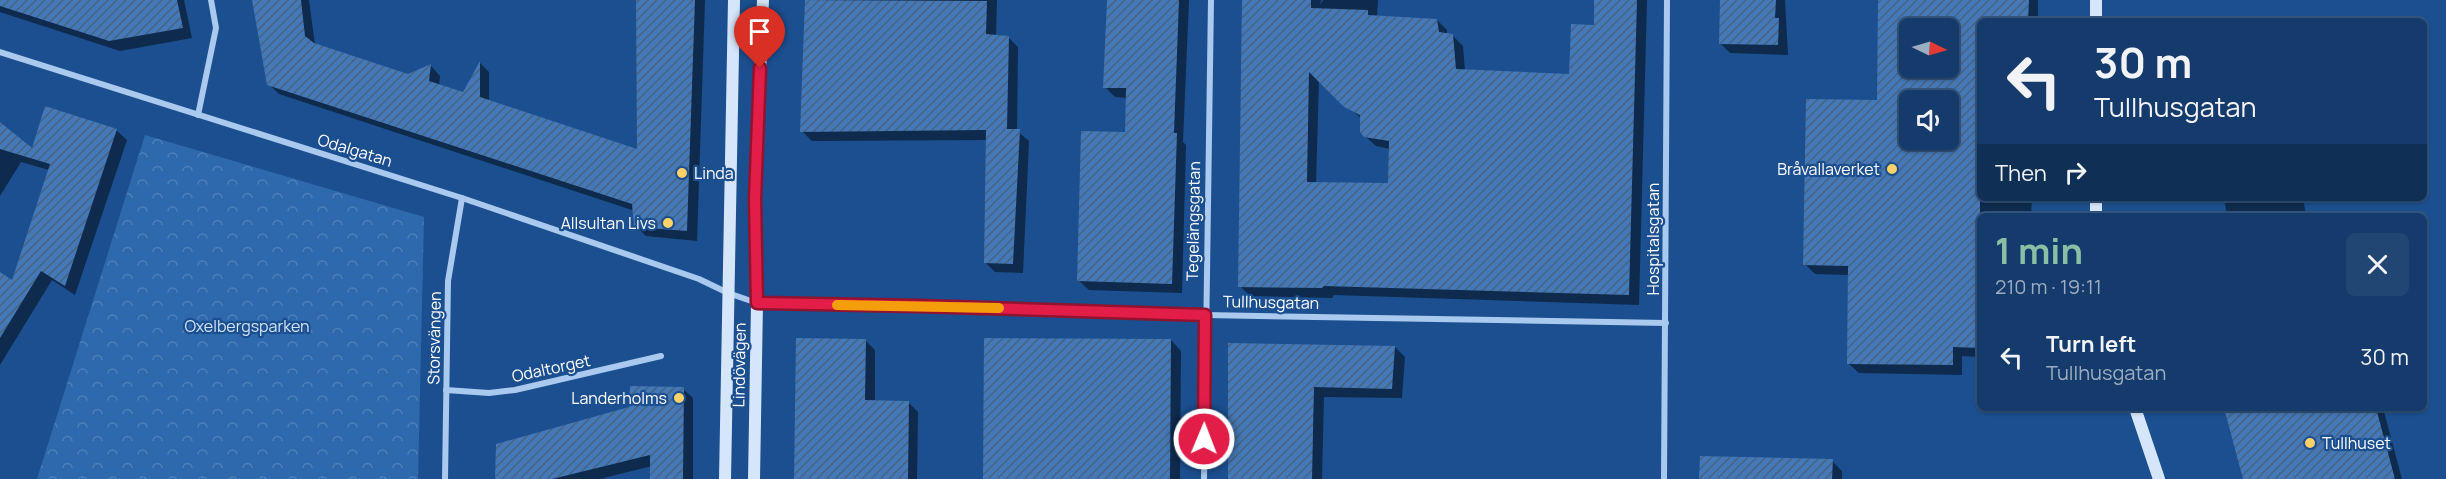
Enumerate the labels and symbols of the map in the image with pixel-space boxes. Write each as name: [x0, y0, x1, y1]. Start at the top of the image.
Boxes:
pin: [734, 6, 785, 68]
north arrow: [1899, 18, 1959, 78]
street label: Odalgatan: [315, 128, 395, 172]
place label: Bråvallaverket: [1777, 158, 1880, 180]
street label: Tegelängsgatan: [1181, 161, 1205, 281]
place label: Linda: [694, 162, 734, 184]
marker: Bråvallaverket: [1885, 162, 1899, 176]
marker: Linda: [675, 166, 689, 180]
street label: Hospitalsgatan: [1642, 183, 1664, 295]
place label: Allsultan Livs: [561, 212, 656, 234]
marker: Allsultan Livs: [661, 216, 675, 230]
street label: Tullhusgatan: [1223, 290, 1319, 314]
street label: Storsvängen: [422, 291, 446, 385]
park label: Oxelbergsparken: [184, 315, 310, 337]
street label: Lindövägen: [727, 323, 751, 407]
street label: Odaltorget: [510, 349, 592, 387]
place label: Landerholms: [571, 387, 667, 409]
marker: Landerholms: [672, 391, 686, 405]
position arrow: [1172, 407, 1236, 471]
place label: Tullhuset: [2322, 432, 2391, 454]
marker: Tullhuset: [2303, 436, 2317, 450]

